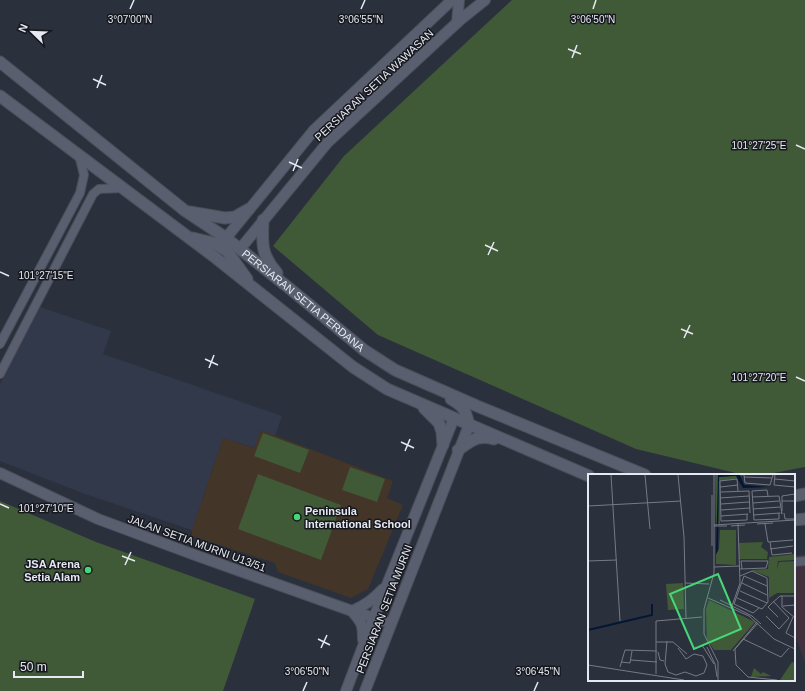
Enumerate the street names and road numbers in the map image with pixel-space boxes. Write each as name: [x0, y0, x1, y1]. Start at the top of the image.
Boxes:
street label: PERSIARAN SETIA WAWASAN: [312, 27, 436, 143]
street label: PERSIARAN SETIA PERDANA: [240, 247, 367, 354]
street label: JALAN SETIA MURNI U13/51: [126, 512, 268, 574]
street label: PERSIARAN SETIA MURNI: [354, 543, 414, 675]

